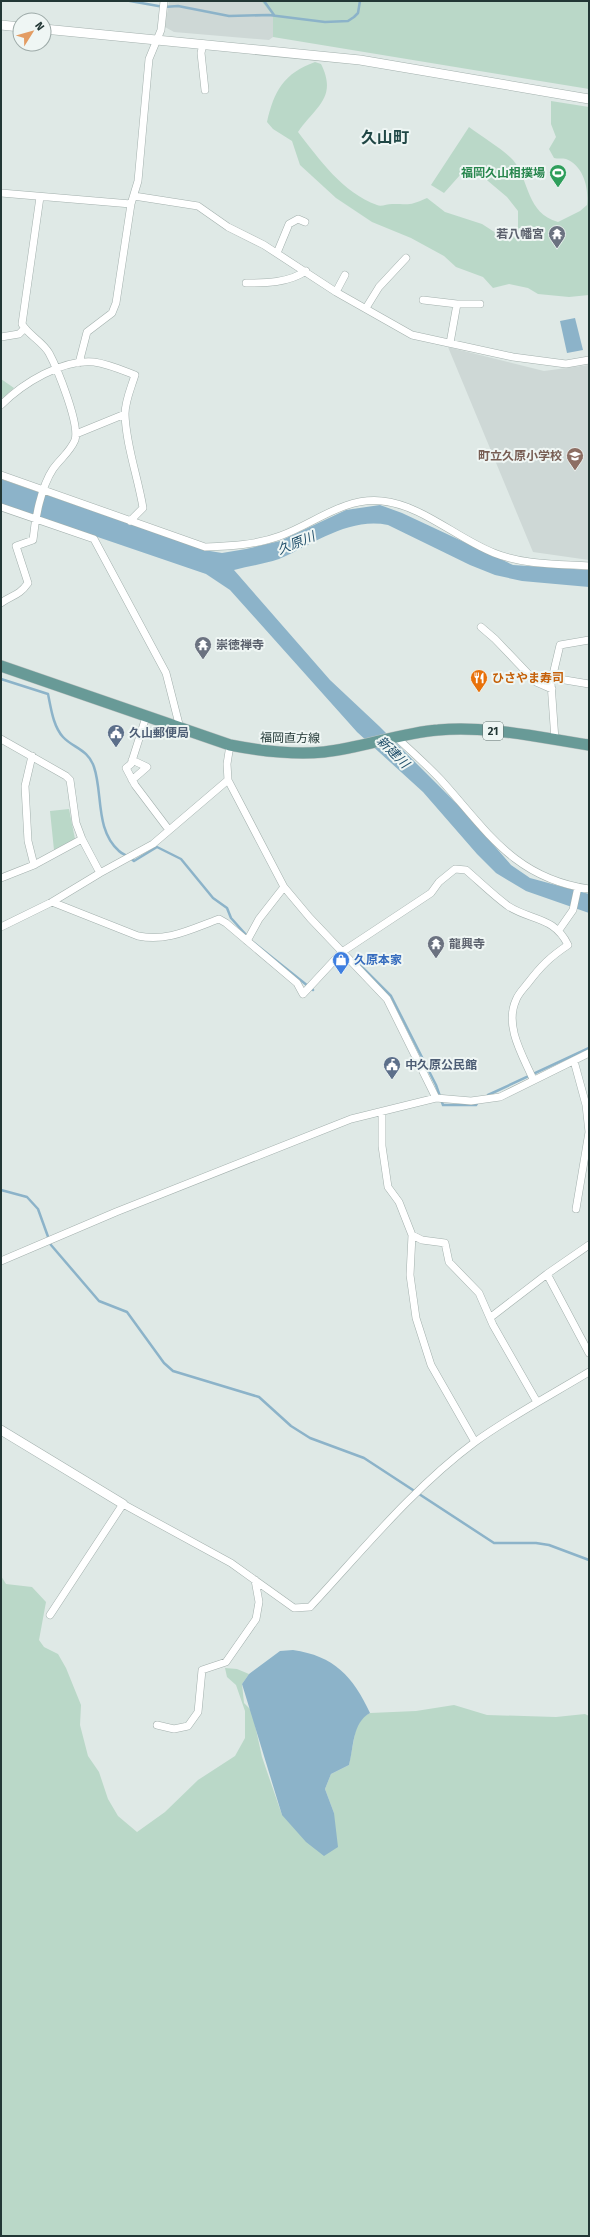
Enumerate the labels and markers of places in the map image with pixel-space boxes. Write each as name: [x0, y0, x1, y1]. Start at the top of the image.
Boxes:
sports icon: 福岡久山相撲場: [548, 163, 568, 188]
place label: 福岡久山相撲場: [461, 166, 545, 180]
temple icon: 若八幡宮: [547, 224, 567, 249]
place label: 若八幡宮: [496, 227, 544, 241]
school or university icon: 町立久原小学校: [565, 446, 585, 471]
place label: 町立久原小学校: [478, 449, 562, 463]
temple icon: 崇徳禅寺: [193, 635, 213, 660]
place label: 崇徳禅寺: [216, 638, 264, 652]
restaurant icon: ひさやま寿司: [469, 668, 489, 693]
place label: ひさやま寿司: [492, 671, 564, 685]
public building icon: 久山郵便局: [106, 723, 126, 748]
place label: 久山郵便局: [129, 726, 189, 740]
temple icon: 龍興寺: [426, 934, 446, 959]
place label: 龍興寺: [449, 937, 485, 951]
shop icon: 久原本家: [331, 950, 351, 975]
place label: 久原本家: [354, 953, 402, 967]
public building icon: 中久原公民館: [382, 1055, 402, 1080]
place label: 中久原公民館: [405, 1058, 477, 1072]

